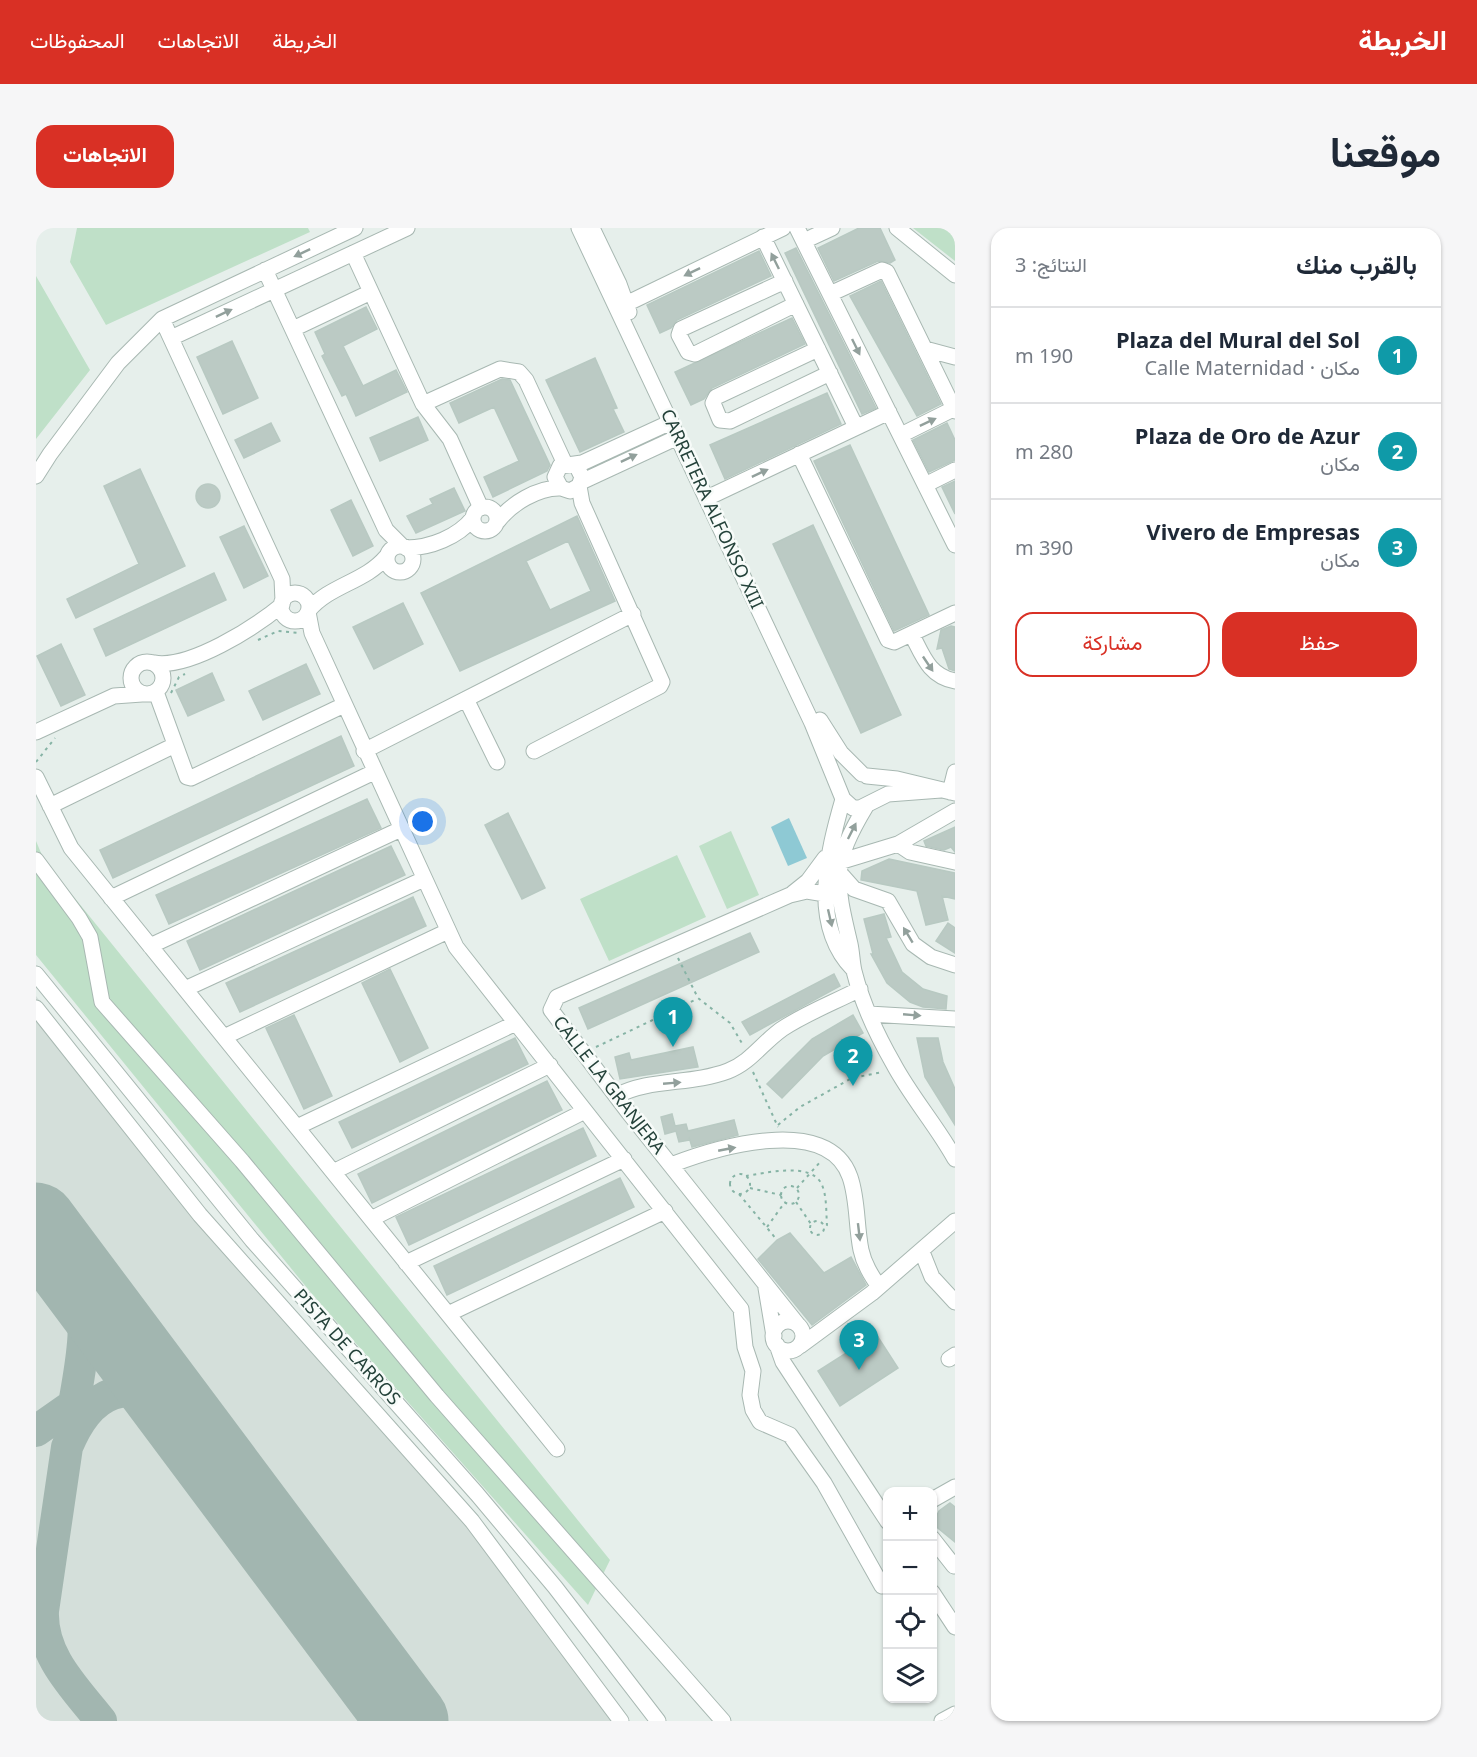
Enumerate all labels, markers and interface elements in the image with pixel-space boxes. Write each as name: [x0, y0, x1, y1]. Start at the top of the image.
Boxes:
text: الخريطة: [1358, 20, 1447, 58]
text: المحفوظات: [30, 26, 125, 54]
text: الاتجاهات: [158, 26, 239, 54]
text: الخريطة: [272, 26, 337, 54]
text: موقعنا: [1330, 122, 1441, 179]
button: الاتجاهات: [36, 125, 174, 188]
text: بالقرب منك: [1296, 246, 1417, 282]
one-way arrow: [293, 249, 310, 258]
text: النتائج: 3: [1015, 251, 1087, 278]
one-way arrow: [770, 253, 780, 270]
one-way arrow: [683, 267, 700, 277]
one-way arrow: [215, 308, 233, 318]
text: Plaza del Mural del Sol: [1116, 324, 1360, 354]
one-way arrow: [852, 338, 861, 355]
text: 190 m: [1015, 342, 1073, 369]
text: 1: [1392, 342, 1403, 369]
text: مكان · Calle Maternidad: [1144, 354, 1360, 381]
street label: CARRETERA ALFONSO XIII: [656, 405, 770, 613]
one-way arrow: [919, 418, 936, 427]
text: Plaza de Oro de Azur: [1135, 420, 1360, 450]
text: 280 m: [1015, 438, 1073, 465]
text: 2: [1392, 438, 1403, 465]
text: مكان: [1320, 450, 1360, 477]
one-way arrow: [621, 454, 638, 463]
one-way arrow: [751, 468, 768, 477]
text: Vivero de Empresas: [1146, 516, 1360, 546]
text: 390 m: [1015, 534, 1073, 561]
text: 3: [1392, 534, 1403, 561]
text: مكان: [1320, 546, 1360, 573]
button: مشاركة: [1015, 612, 1210, 677]
button: حفظ: [1222, 612, 1417, 677]
one-way arrow: [922, 656, 933, 672]
your location: [408, 807, 437, 836]
one-way arrow: [847, 822, 857, 839]
one-way arrow: [825, 908, 835, 927]
one-way arrow: [902, 927, 913, 943]
pin: 1: [654, 998, 692, 1047]
street label: CALLE LA GRANJERA: [548, 1010, 672, 1159]
one-way arrow: [903, 1010, 922, 1020]
pin: 2: [834, 1036, 872, 1086]
one-way arrow: [663, 1078, 682, 1088]
one-way arrow: [718, 1144, 737, 1153]
one-way arrow: [854, 1222, 863, 1241]
street label: PISTA DE CARROS: [289, 1283, 407, 1410]
pin: 3: [840, 1320, 878, 1370]
map controls: [883, 1487, 937, 1703]
button: +: [883, 1487, 937, 1541]
button: −: [883, 1541, 937, 1595]
button: locate: [883, 1595, 937, 1649]
button: layers: [883, 1649, 937, 1703]

